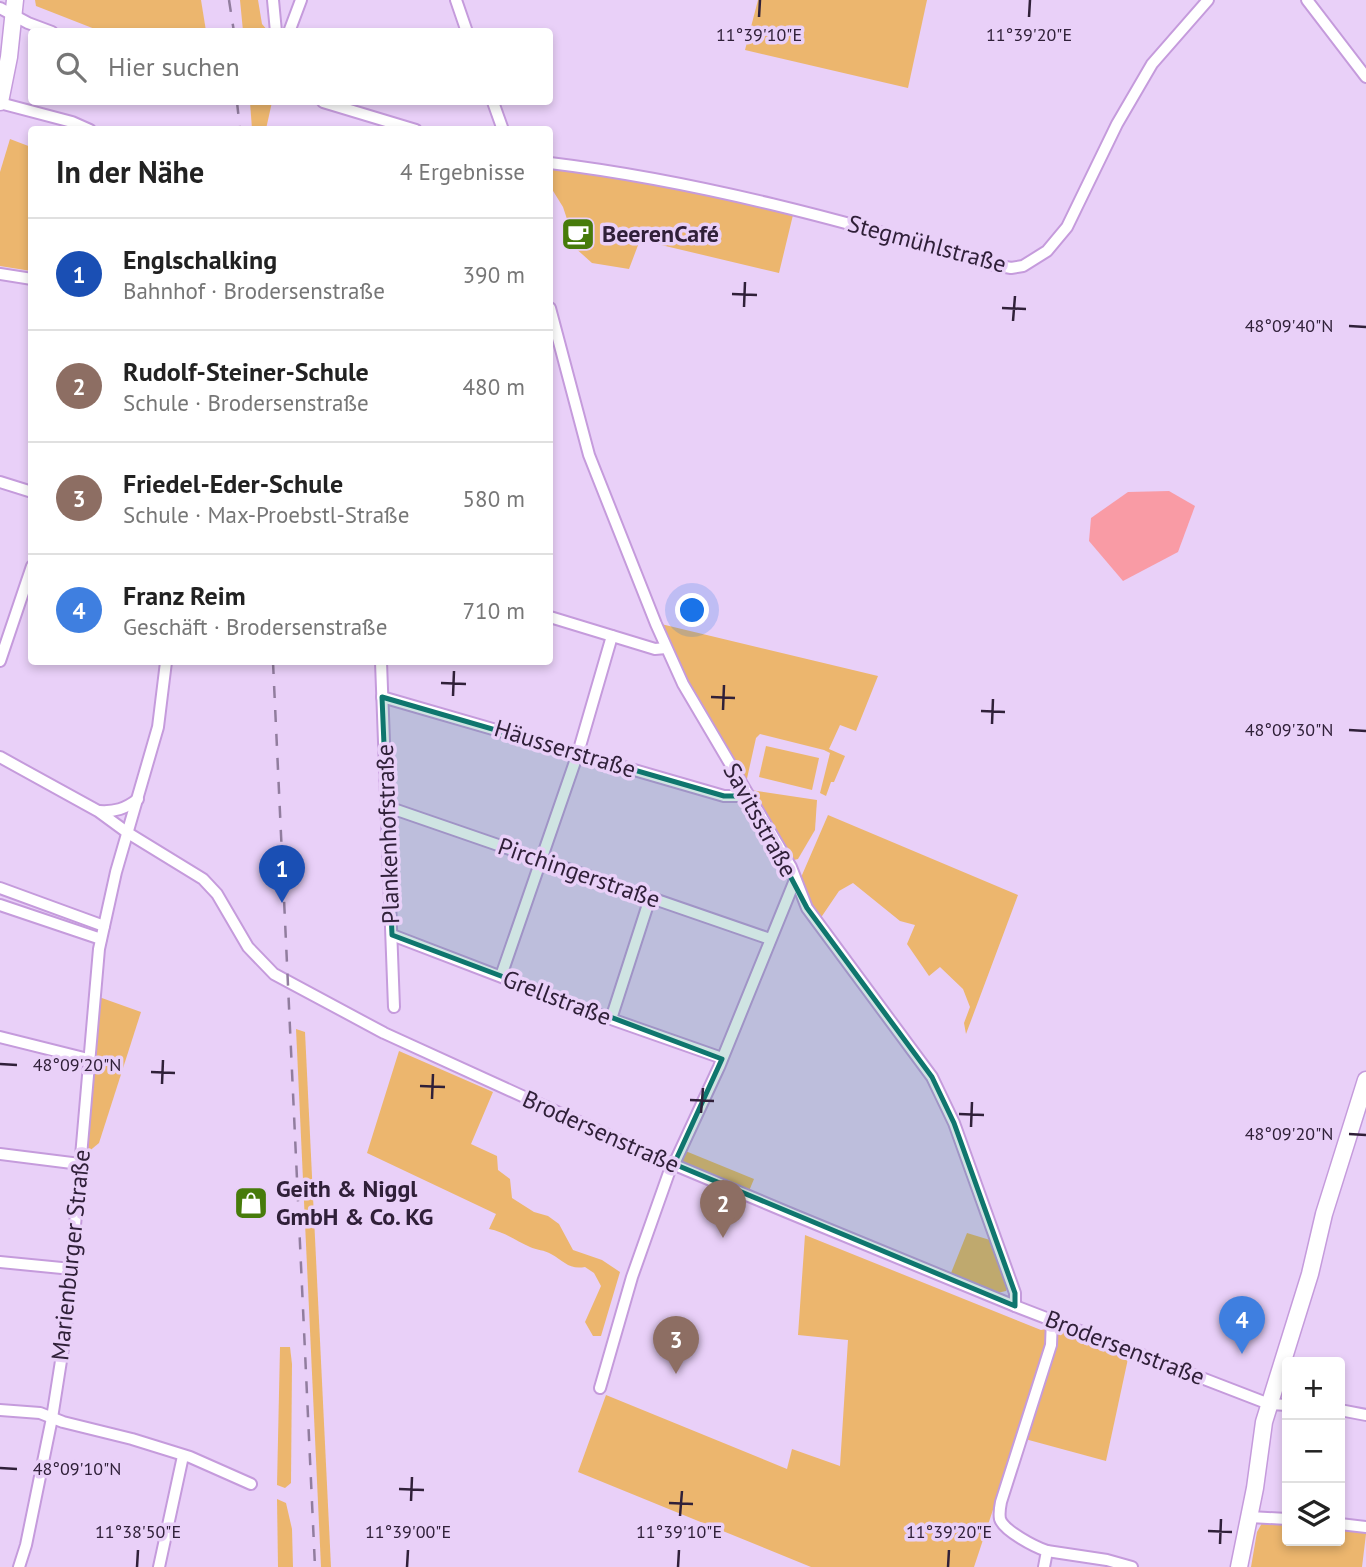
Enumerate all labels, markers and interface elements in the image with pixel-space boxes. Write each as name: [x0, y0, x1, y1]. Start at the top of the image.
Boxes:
text: 11°39'10"E: [716, 23, 802, 46]
text: 11°39'20"E: [986, 23, 1072, 46]
search box: [28, 28, 553, 105]
icon: search: [52, 48, 90, 86]
text: Hier suchen: [108, 50, 240, 83]
text: In der Nähe: [56, 152, 204, 191]
text: 4 Ergebnisse: [400, 157, 525, 186]
street label: Stegmühlstraße: [845, 207, 1010, 280]
cafe icon: BeerenCafé: [559, 215, 597, 253]
place label: BeerenCafé: [602, 218, 719, 249]
text: Englschalking: [123, 243, 277, 276]
text: 1: [72, 260, 86, 289]
text: 390 m: [463, 260, 525, 289]
text: Bahnhof · Brodersenstraße: [123, 276, 385, 305]
text: 48°09'40"N: [1245, 314, 1333, 337]
text: Rudolf-Steiner-Schule: [123, 355, 369, 388]
text: 2: [72, 372, 86, 401]
text: 480 m: [463, 372, 525, 401]
text: Schule · Brodersenstraße: [123, 388, 369, 417]
text: Friedel-Eder-Schule: [123, 467, 343, 500]
text: 3: [72, 484, 86, 513]
text: 580 m: [463, 484, 525, 513]
text: Schule · Max-Proebstl-Straße: [123, 500, 409, 529]
text: Franz Reim: [123, 579, 246, 612]
your location: [675, 593, 709, 627]
text: 4: [72, 596, 86, 625]
text: 710 m: [463, 596, 525, 625]
text: Geschäft · Brodersenstraße: [123, 612, 387, 641]
street label: Häusserstraße: [491, 712, 640, 785]
text: 48°09'30"N: [1245, 718, 1333, 741]
street label: Plankenhofstraße: [369, 744, 406, 925]
street label: Savitsstraße: [716, 757, 804, 882]
street label: Pirchingerstraße: [494, 830, 664, 915]
pin: 1: [259, 845, 305, 903]
street label: Grellstraße: [499, 963, 616, 1032]
text: 48°09'20"N: [33, 1053, 121, 1076]
street label: Brodersenstraße: [518, 1083, 684, 1180]
text: 48°09'20"N: [1245, 1122, 1333, 1145]
street label: Marienburger Straße: [44, 1148, 97, 1362]
place label: Geith & Niggl GmbH & Co. KG: [276, 1173, 434, 1232]
pin: 2: [700, 1180, 746, 1238]
shop icon: Geith & Niggl GmbH & Co. KG: [232, 1184, 270, 1222]
pin: 4: [1219, 1296, 1265, 1354]
street label: Brodersenstraße: [1041, 1303, 1209, 1392]
pin: 3: [653, 1316, 699, 1374]
map controls: [1282, 1357, 1345, 1546]
button: +: [1282, 1357, 1345, 1420]
button: −: [1282, 1420, 1345, 1483]
text: 48°09'10"N: [33, 1457, 121, 1480]
button: layers: [1282, 1483, 1345, 1546]
text: 11°38'50"E: [95, 1520, 181, 1543]
text: 11°39'00"E: [365, 1520, 451, 1543]
text: 11°39'10"E: [636, 1520, 722, 1543]
text: 11°39'20"E: [906, 1520, 992, 1543]

